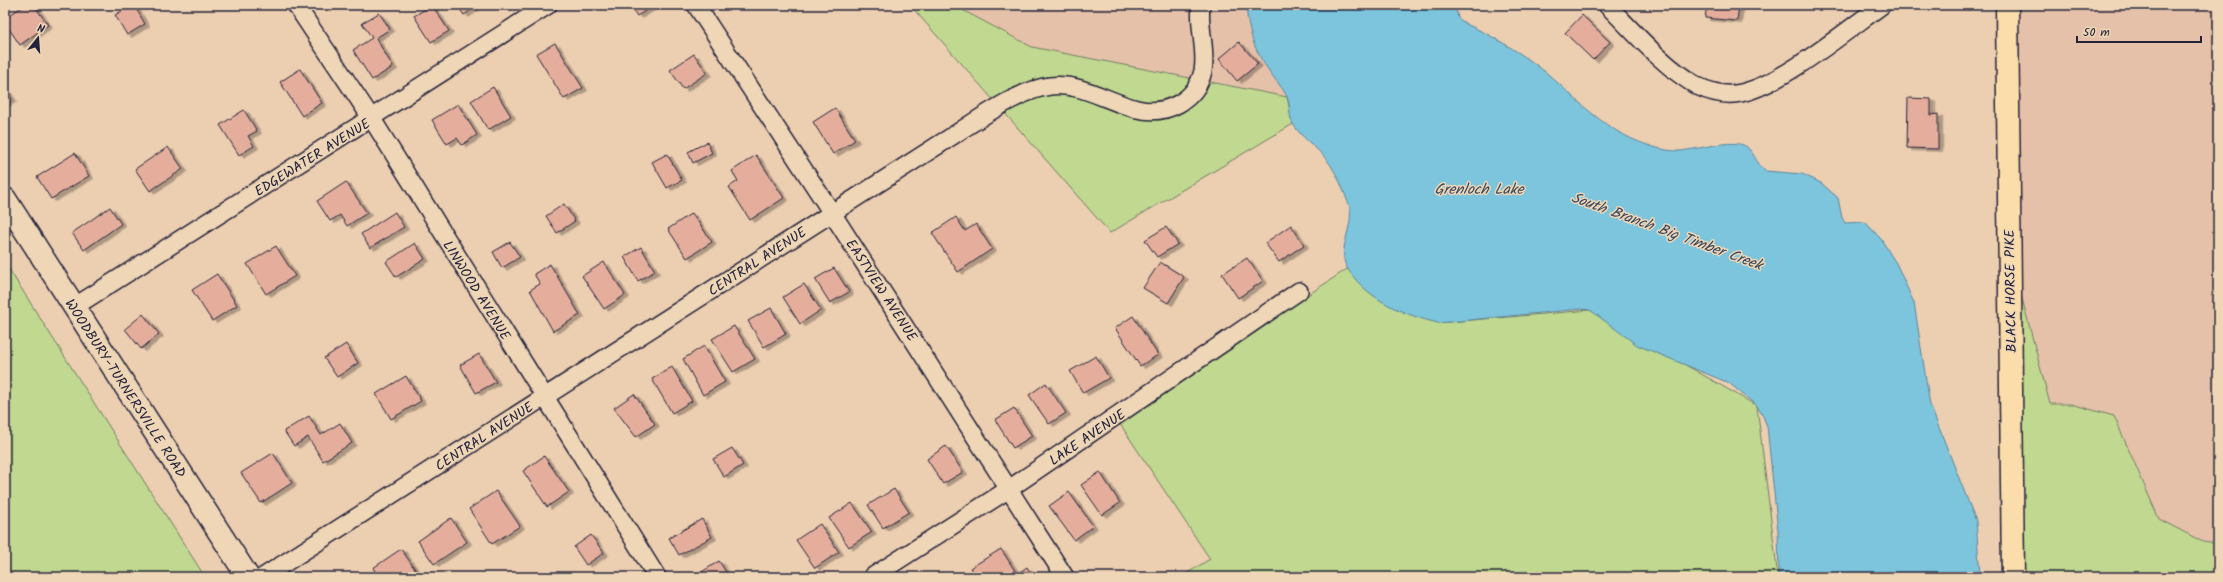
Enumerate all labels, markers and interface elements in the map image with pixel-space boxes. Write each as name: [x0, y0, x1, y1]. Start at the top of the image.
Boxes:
north arrow: [18, 18, 58, 58]
scale bar: [2077, 18, 2201, 44]
text: N: [35, 20, 47, 39]
text: 50 m: [2083, 23, 2110, 42]
street label: EDGEWATER AVENUE: [250, 113, 375, 202]
water label: Grenloch Lake: [1434, 178, 1525, 202]
water label: South Branch Big Timber Creek: [1568, 186, 1768, 278]
street label: CENTRAL AVENUE: [704, 221, 812, 302]
street label: BLACK HORSE PIKE: [1999, 228, 2023, 353]
street label: EASTVIEW AVENUE: [840, 235, 923, 347]
street label: LINWOOD AVENUE: [437, 236, 516, 346]
street label: WOODBURY-TURNERSVILLE ROAD: [59, 295, 191, 482]
street label: CENTRAL AVENUE: [431, 396, 539, 477]
street label: LAKE AVENUE: [1045, 404, 1131, 472]

